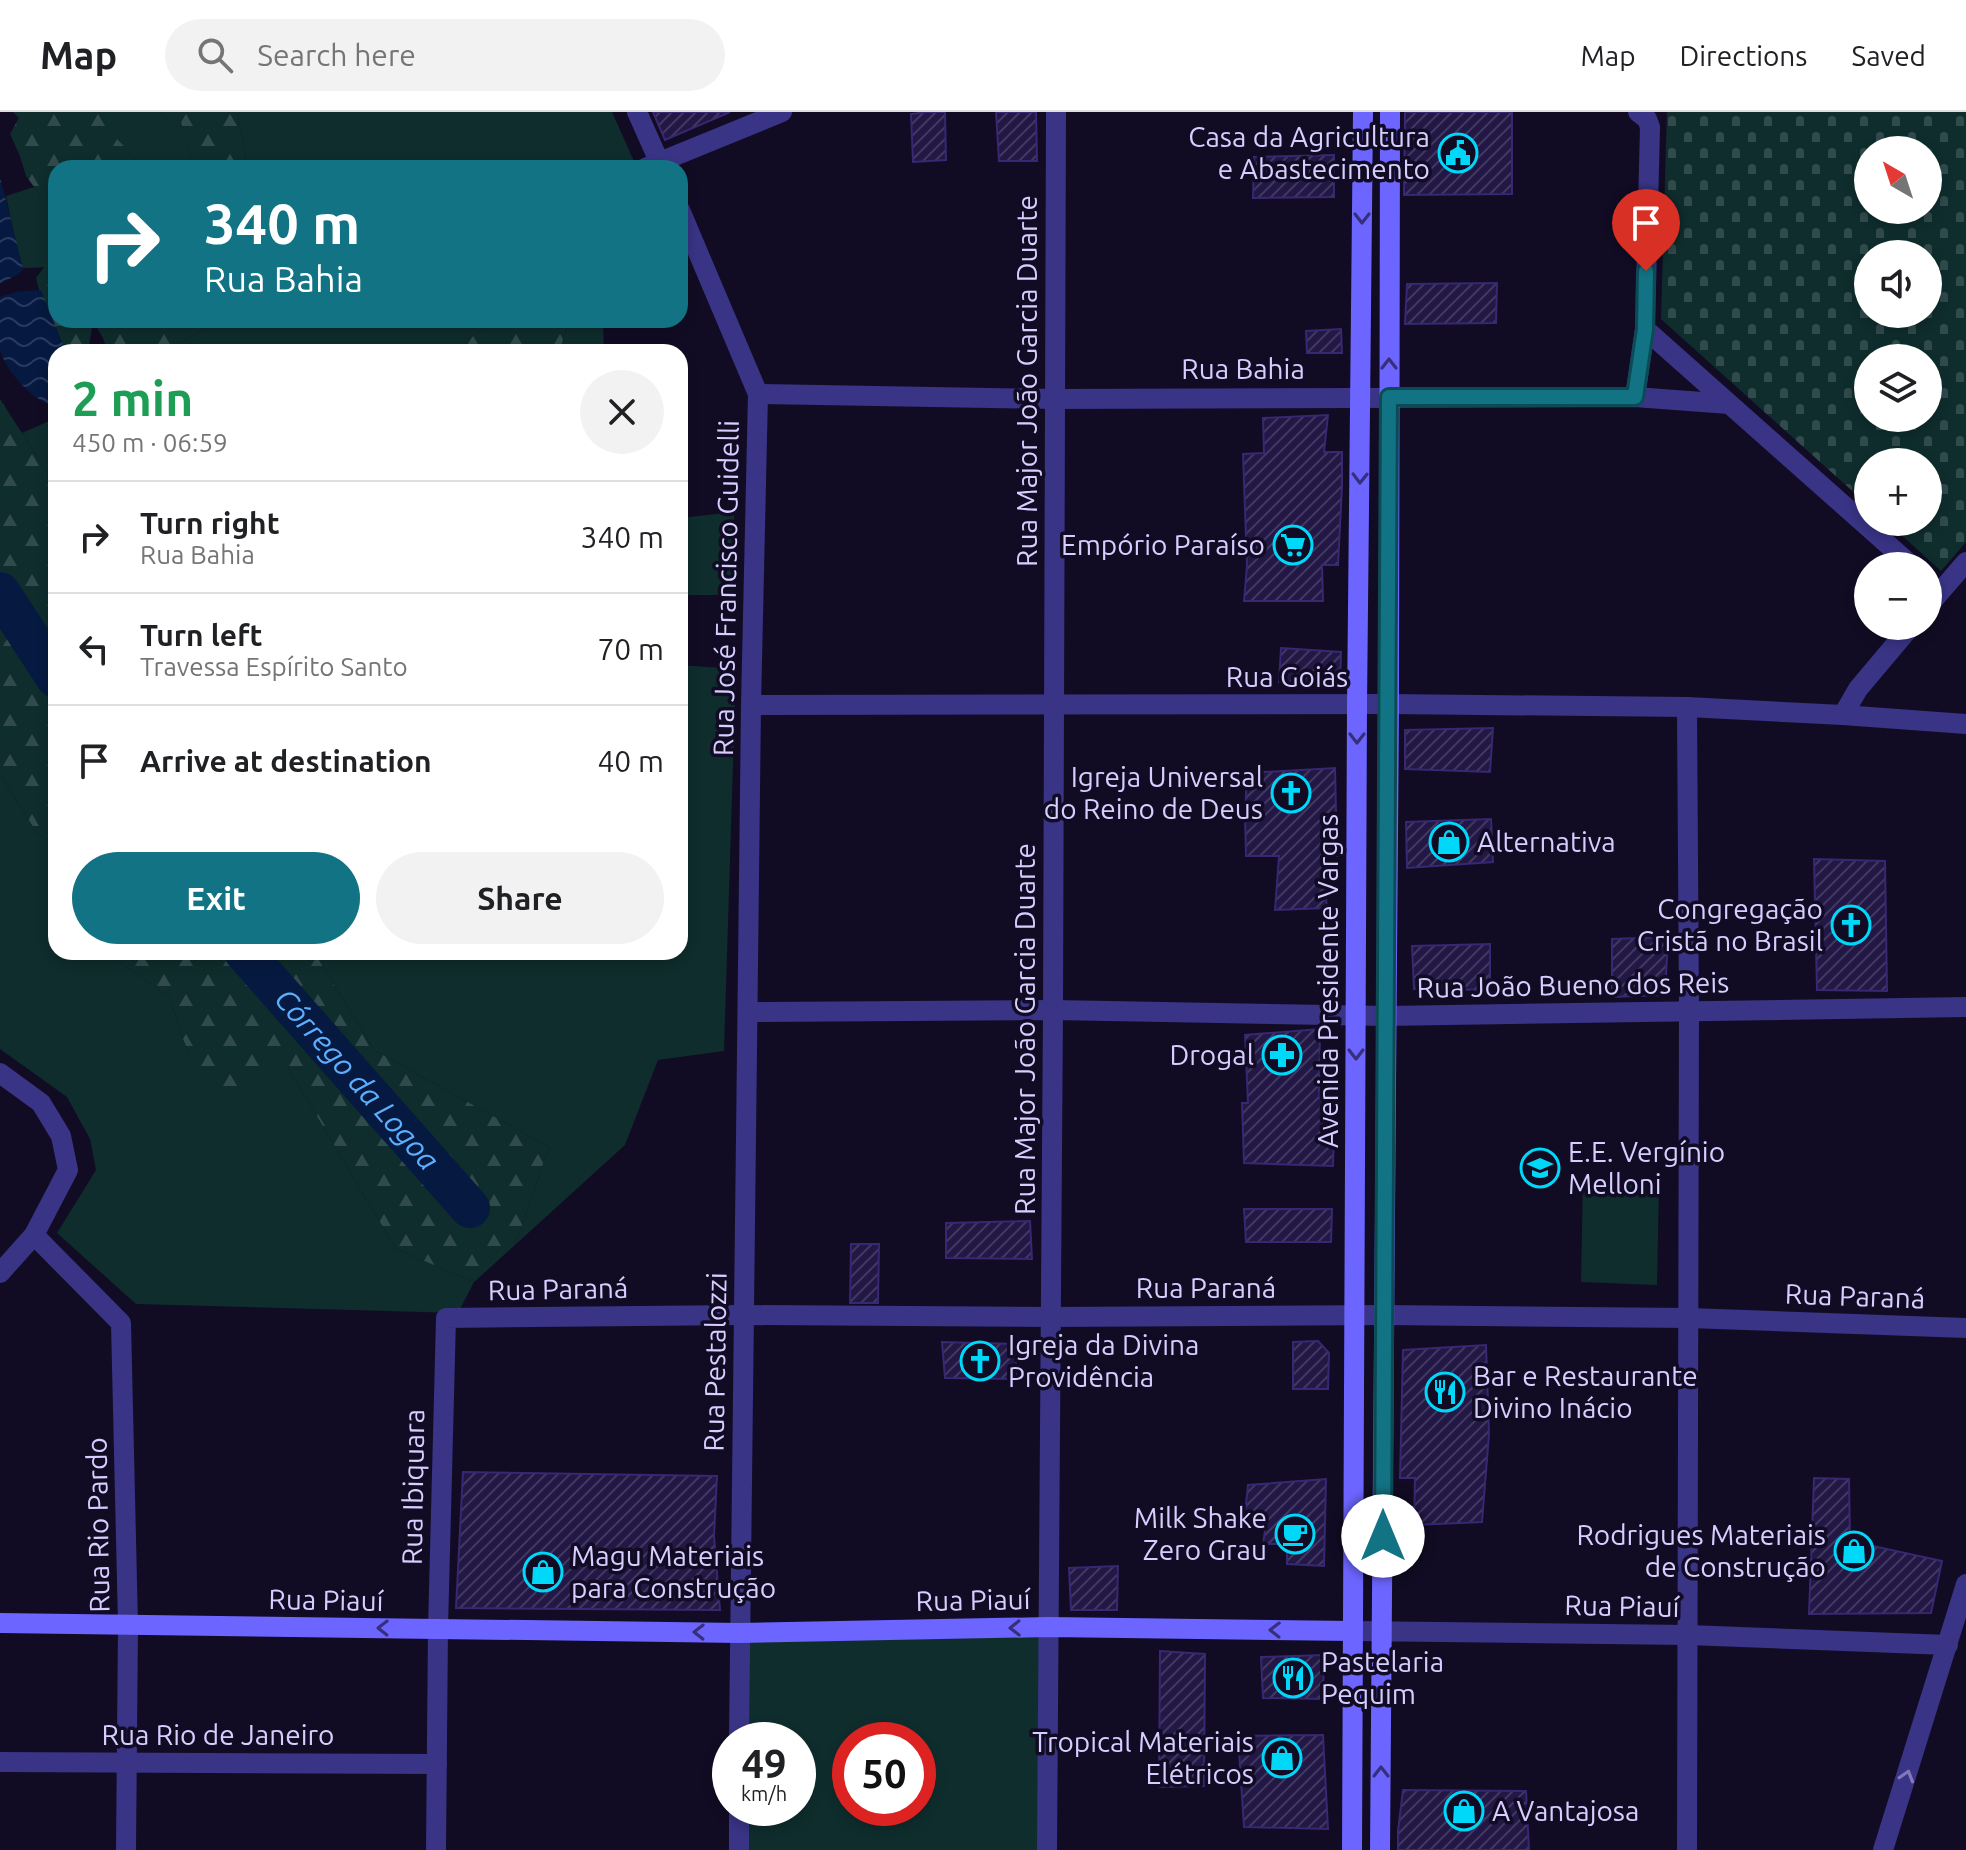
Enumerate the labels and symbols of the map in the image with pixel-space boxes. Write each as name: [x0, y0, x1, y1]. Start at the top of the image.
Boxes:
place label: Casa da Agricultura e Abastecimento: [1188, 121, 1430, 184]
public building icon: Casa da Agricultura e Abastecimento: [1437, 132, 1479, 174]
north arrow: [1854, 136, 1942, 224]
pin: [1612, 189, 1680, 271]
street label: Rua Major João Garcia Duarte: [1011, 195, 1042, 567]
one-way arrow: [1353, 212, 1371, 225]
street label: Rua Bahia: [1181, 353, 1305, 384]
one-way arrow: [1380, 357, 1398, 370]
street label: Rua José Francisco Guidelli: [707, 420, 744, 756]
one-way arrow: [1351, 472, 1369, 485]
supermarket icon: Empório Paraíso: [1272, 524, 1314, 566]
place label: Empório Paraíso: [1061, 529, 1265, 560]
street label: Rua Goiás: [1226, 661, 1348, 692]
one-way arrow: [1348, 732, 1366, 745]
place label: Igreja Universal do Reino de Deus: [1044, 761, 1263, 824]
church icon: Igreja Universal do Reino de Deus: [1270, 772, 1312, 814]
street label: Avenida Presidente Vargas: [1312, 814, 1343, 1148]
shop icon: Alternativa: [1428, 821, 1470, 863]
place label: Alternativa: [1477, 826, 1616, 857]
street label: Rua Major João Garcia Duarte: [1009, 843, 1040, 1215]
place label: Congregação Cristã no Brasil: [1637, 893, 1823, 956]
church icon: Congregação Cristã no Brasil: [1830, 904, 1872, 946]
street label: Rua João Bueno dos Reis: [1416, 966, 1730, 1003]
water label: Córrego da Logoa: [268, 981, 446, 1176]
pharmacy icon: Drogal: [1261, 1034, 1303, 1076]
place label: Drogal: [1169, 1039, 1254, 1070]
one-way arrow: [1347, 1048, 1365, 1061]
place label: E.E. Vergínio Melloni: [1568, 1136, 1725, 1199]
school or university icon: E.E. Vergínio Melloni: [1519, 1147, 1561, 1189]
street label: Rua Paraná: [487, 1272, 628, 1305]
street label: Rua Pestalozzi: [697, 1272, 732, 1452]
street label: Rua Paraná: [1136, 1272, 1276, 1303]
street label: Rua Paraná: [1784, 1278, 1926, 1313]
place label: Igreja da Divina Providência: [1008, 1329, 1199, 1392]
church icon: Igreja da Divina Providência: [959, 1340, 1001, 1382]
place label: Bar e Restaurante Divino Inácio: [1473, 1360, 1698, 1423]
restaurant icon: Bar e Restaurante Divino Inácio: [1424, 1371, 1466, 1413]
street label: Rua Ibiquara: [396, 1409, 429, 1565]
street label: Rua Rio Pardo: [80, 1437, 115, 1613]
position arrow: [1341, 1494, 1425, 1578]
place label: Milk Shake Zero Grau: [1134, 1502, 1267, 1565]
cafe icon: Milk Shake Zero Grau: [1274, 1513, 1316, 1555]
place label: Rodrigues Materiais de Construção: [1576, 1519, 1826, 1582]
shop icon: Rodrigues Materiais de Construção: [1833, 1530, 1875, 1572]
place label: Magu Materiais para Construção: [571, 1540, 776, 1603]
shop icon: Magu Materiais para Construção: [522, 1551, 564, 1593]
street label: Rua Piauí: [268, 1583, 385, 1616]
street label: Rua Piauí: [915, 1583, 1032, 1616]
street label: Rua Piauí: [1564, 1589, 1681, 1622]
one-way arrow: [1008, 1619, 1021, 1636]
one-way arrow: [376, 1620, 389, 1637]
one-way arrow: [1268, 1621, 1281, 1639]
one-way arrow: [692, 1623, 705, 1641]
place label: Pastelaria Pequim: [1321, 1646, 1444, 1709]
restaurant icon: Pastelaria Pequim: [1272, 1657, 1314, 1699]
street label: Rua Rio de Janeiro: [102, 1719, 334, 1750]
speed limit sign: 50: [832, 1722, 936, 1826]
place label: Tropical Materiais Elétricos: [1032, 1726, 1254, 1789]
shop icon: Tropical Materiais Elétricos: [1261, 1737, 1303, 1779]
one-way arrow: [1372, 1765, 1390, 1778]
one-way arrow: [1897, 1769, 1913, 1783]
shop icon: A Vantajosa: [1443, 1790, 1485, 1832]
place label: A Vantajosa: [1492, 1795, 1639, 1826]

